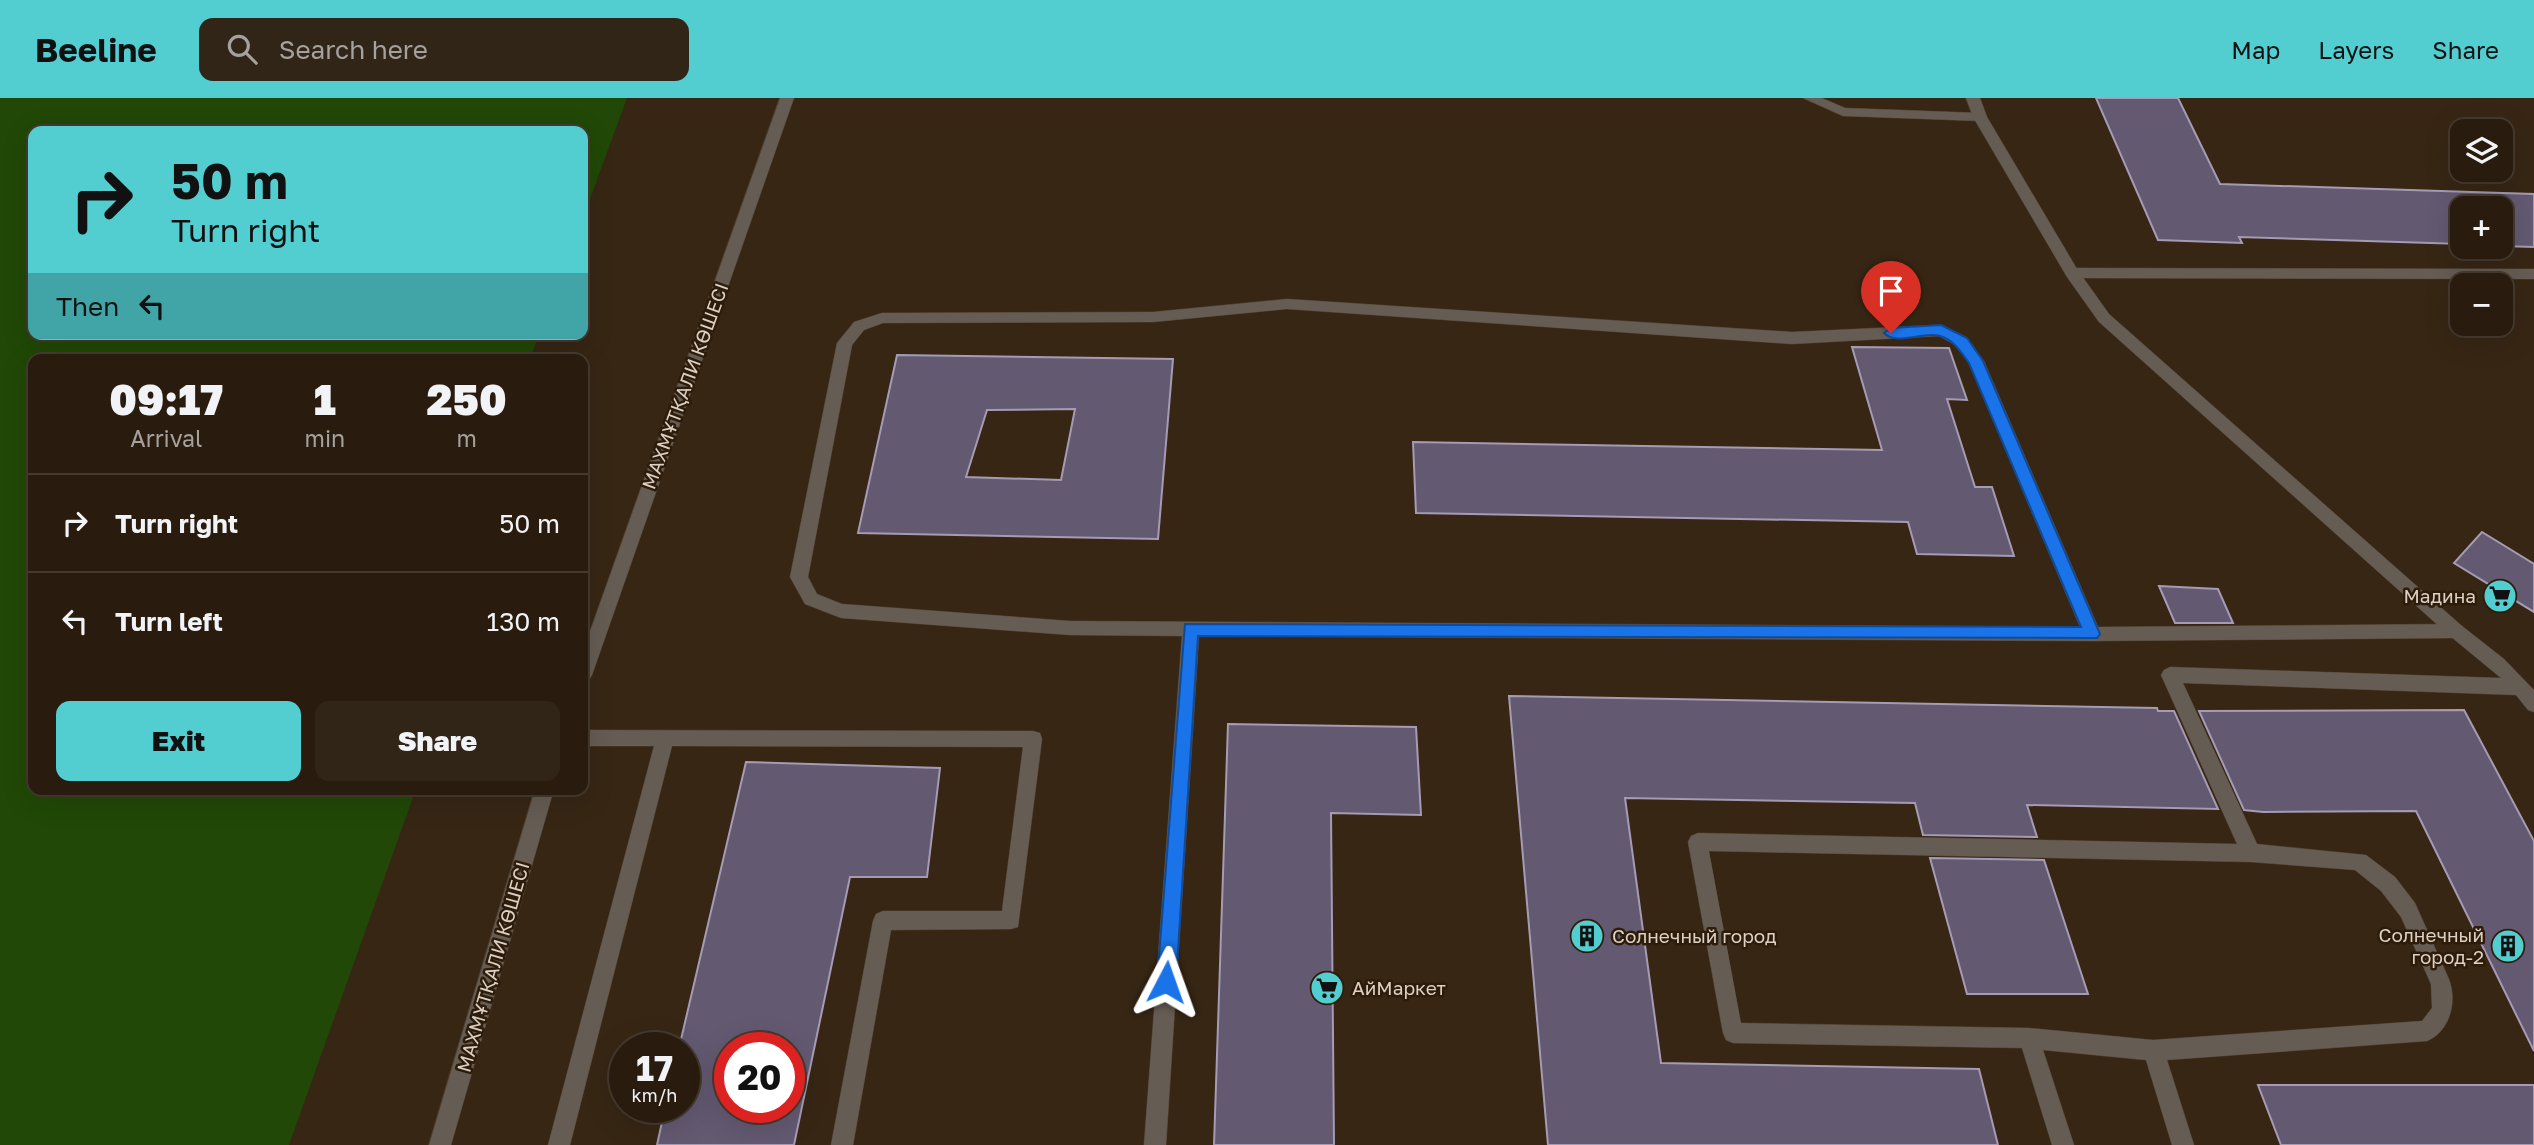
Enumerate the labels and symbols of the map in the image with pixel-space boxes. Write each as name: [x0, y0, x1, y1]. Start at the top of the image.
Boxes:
pin: [1861, 261, 1921, 333]
street label: МАХМҰТҚАЛИ КӨШЕСІ: [636, 280, 733, 492]
supermarket icon: Мадина: [2481, 577, 2519, 615]
place label: Мадина: [2404, 584, 2476, 607]
street label: МАХМҰТҚАЛИ КӨШЕСІ: [451, 859, 534, 1075]
building icon: Солнечный город: [1568, 917, 1606, 955]
place label: Солнечный город-2: [2379, 923, 2484, 968]
place label: Солнечный город: [1612, 924, 1777, 947]
building icon: Солнечный город-2: [2489, 927, 2527, 965]
position arrow: [1129, 945, 1203, 1019]
supermarket icon: АйМаркет: [1308, 969, 1346, 1007]
place label: АйМаркет: [1352, 976, 1446, 999]
speed limit sign: 20: [714, 1032, 805, 1123]

